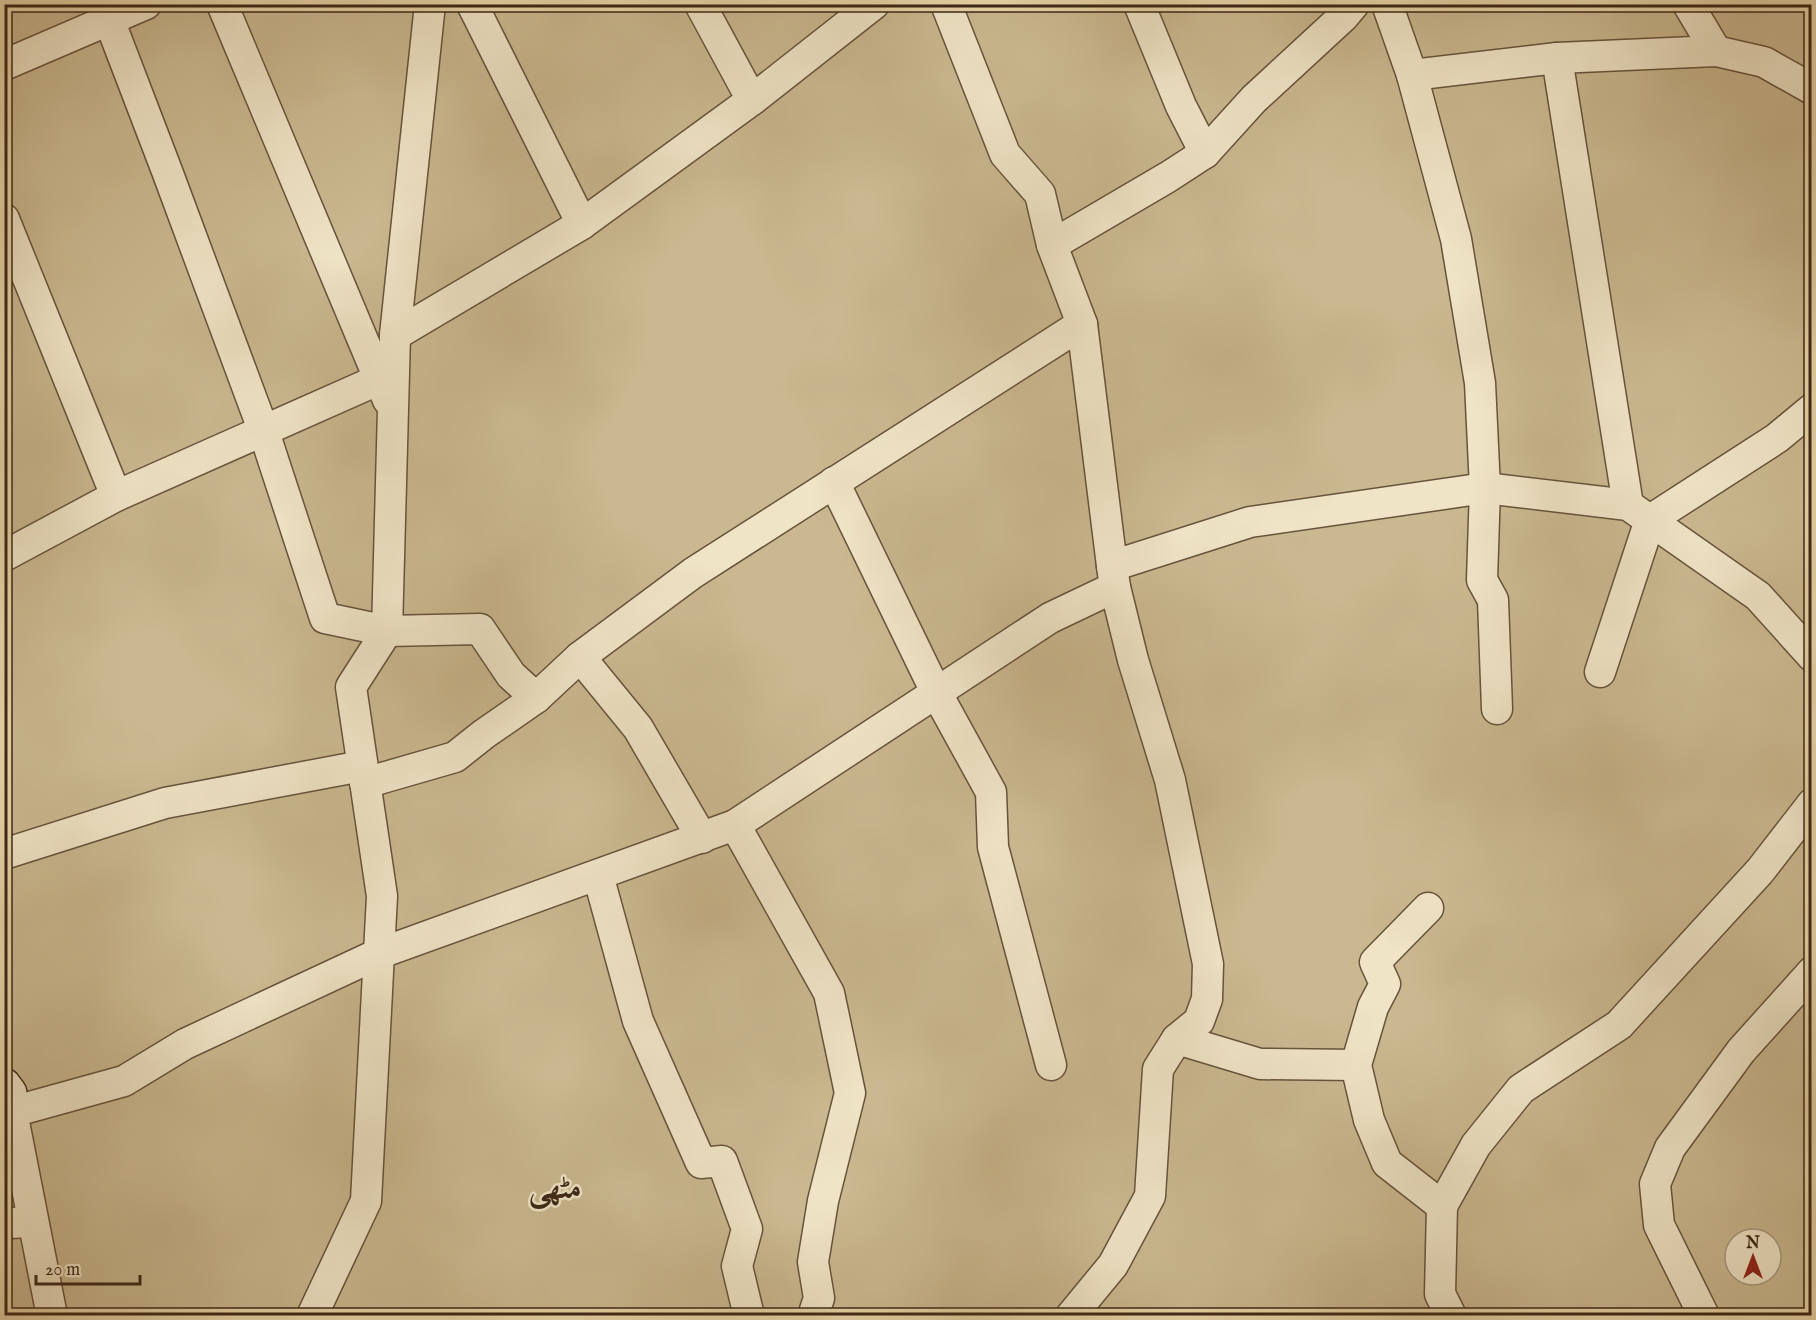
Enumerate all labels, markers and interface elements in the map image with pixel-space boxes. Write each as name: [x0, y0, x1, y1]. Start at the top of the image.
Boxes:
district label: مٹھی: [528, 1168, 582, 1210]
north arrow: [1723, 1227, 1783, 1287]
text: N: [1745, 1234, 1760, 1254]
scale bar: [36, 1248, 140, 1286]
text: 20 m: [45, 1259, 80, 1282]

